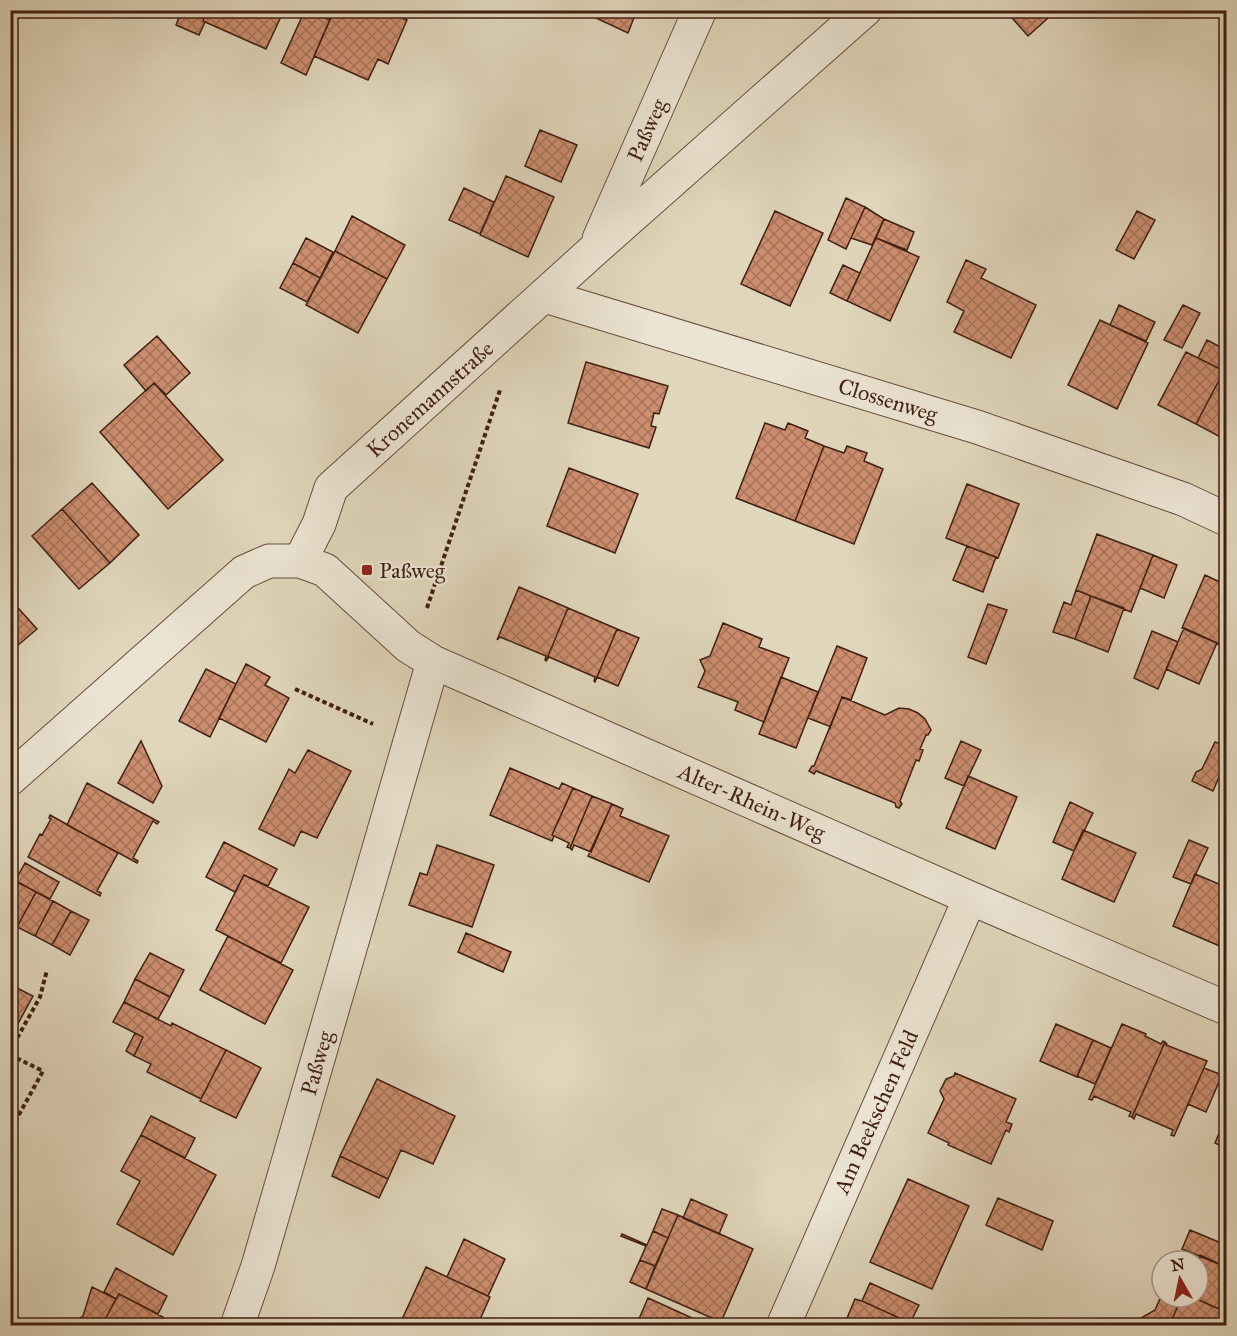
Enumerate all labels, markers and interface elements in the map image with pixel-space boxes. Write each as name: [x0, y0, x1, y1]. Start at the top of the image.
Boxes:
street label: Paßweg: [621, 94, 673, 166]
street label: Kronemannstraße: [361, 335, 499, 463]
street label: Clossenweg: [835, 372, 942, 428]
place label: Paßweg: [379, 557, 446, 584]
marker: Paßweg: [360, 563, 374, 577]
street label: Alter-Rhein-Weg: [673, 757, 830, 847]
street label: Am Beekschen Feld: [827, 1026, 924, 1199]
street label: Paßweg: [295, 1027, 339, 1099]
north arrow: [1150, 1249, 1210, 1309]
text: N: [1170, 1254, 1186, 1275]

